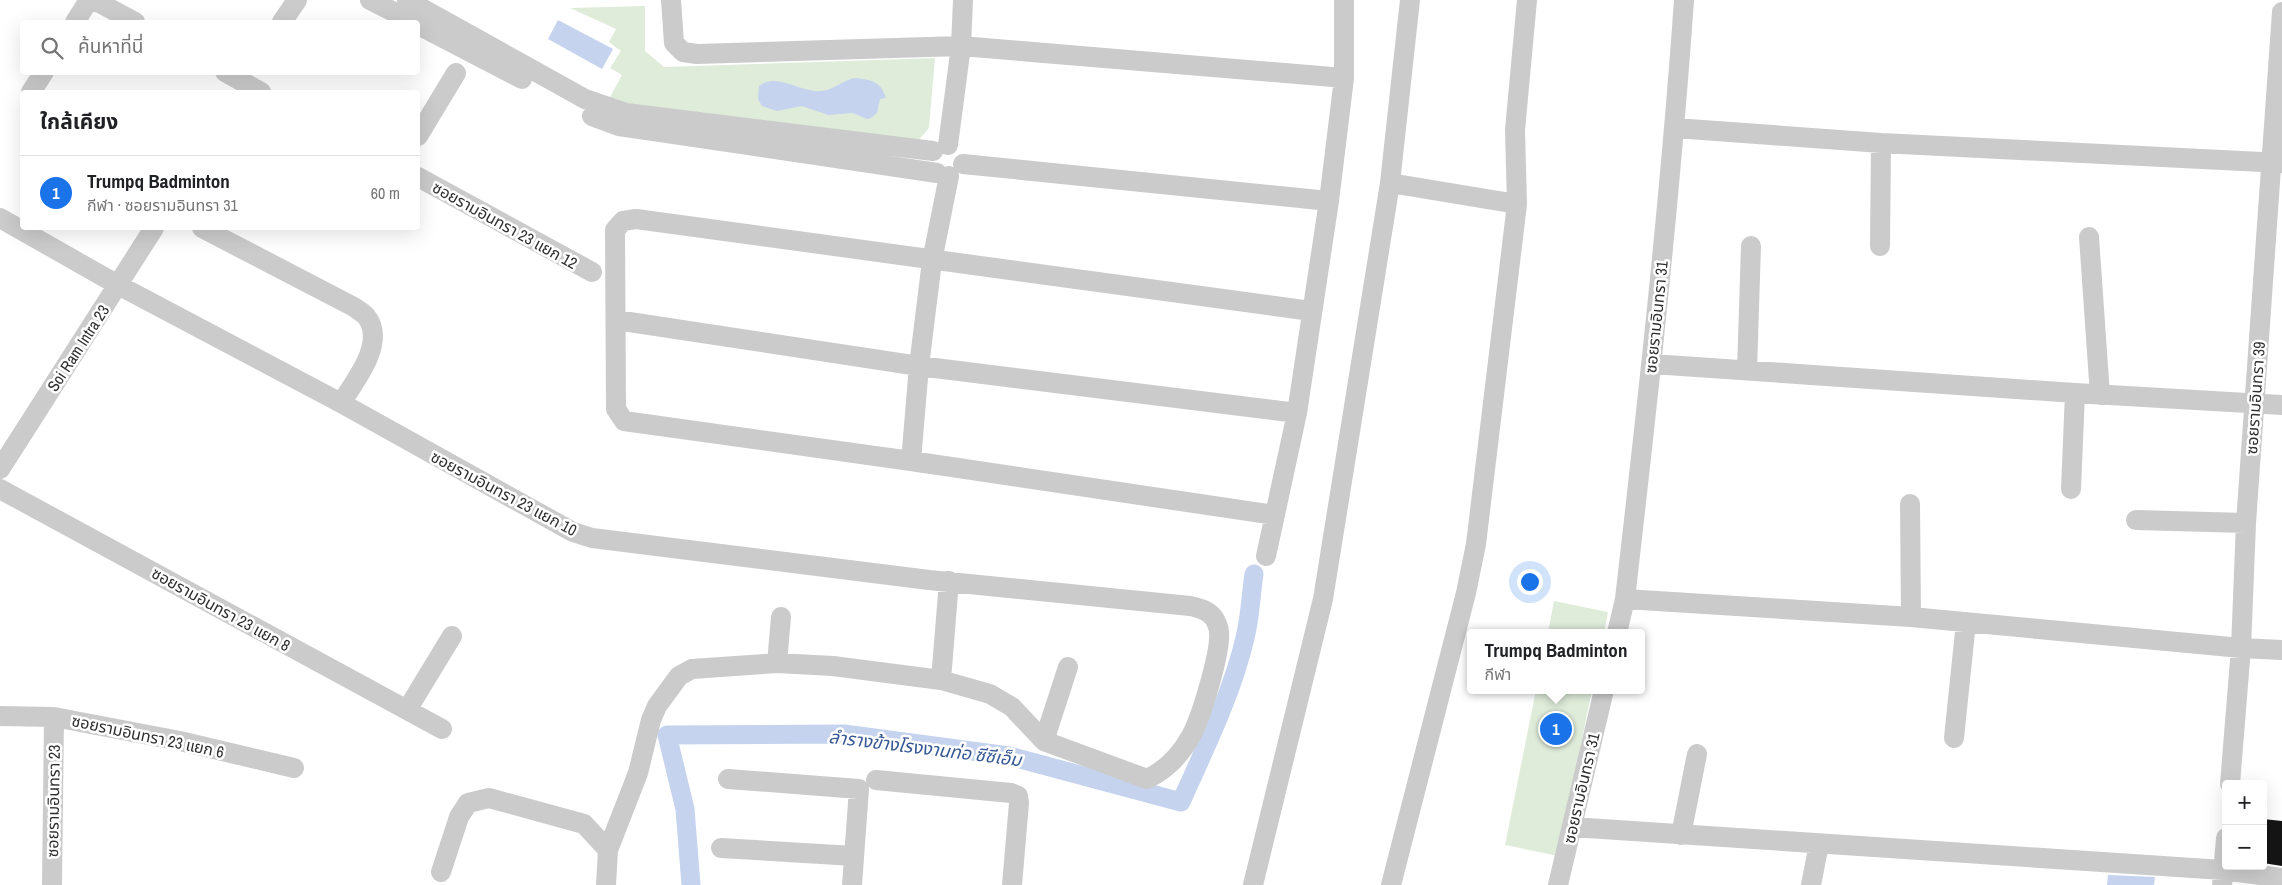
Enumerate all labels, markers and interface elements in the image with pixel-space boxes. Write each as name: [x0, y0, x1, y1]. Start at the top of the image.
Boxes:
search box: [20, 20, 420, 75]
text: ค้นหาที่นี่: [78, 33, 143, 59]
icon: search: [38, 34, 66, 62]
text: ใกล้เคียง: [40, 107, 118, 136]
text: Trumpq Badminton: [87, 168, 230, 194]
street label: ซอยรามอินทรา 23 แยก 12: [429, 176, 581, 274]
text: 1: [52, 182, 60, 204]
text: 60 m: [371, 182, 400, 204]
text: กีฬา · ซอยรามอินทรา 31: [87, 194, 238, 216]
street label: ซอยรามอินทรา 31: [1639, 259, 1673, 374]
street label: Soi Ram Intra 23: [42, 300, 114, 396]
street label: ซอยรามอินทรา 39: [2240, 341, 2270, 455]
street label: ซอยรามอินทรา 23 แยก 10: [427, 445, 581, 541]
street label: ซอยรามอินทรา 23 แยก 8: [148, 562, 294, 656]
your location: [1517, 569, 1543, 595]
popup: [1467, 629, 1645, 694]
text: Trumpq Badminton: [1485, 637, 1627, 663]
text: กีฬา: [1485, 663, 1511, 685]
street label: ซอยรามอินทรา 23 แยก 6: [70, 709, 226, 763]
pin: 1: [1540, 710, 1572, 748]
water label: ลำรางข้างโรงงานท่อ ซีซีเอ็ม: [827, 724, 1025, 772]
street label: ซอยรามอินทรา 31: [1558, 730, 1605, 846]
street label: ซอยรามอินทรา 23: [41, 744, 65, 858]
map controls: [2222, 780, 2267, 870]
button: +: [2222, 780, 2267, 825]
button: −: [2222, 825, 2267, 870]

